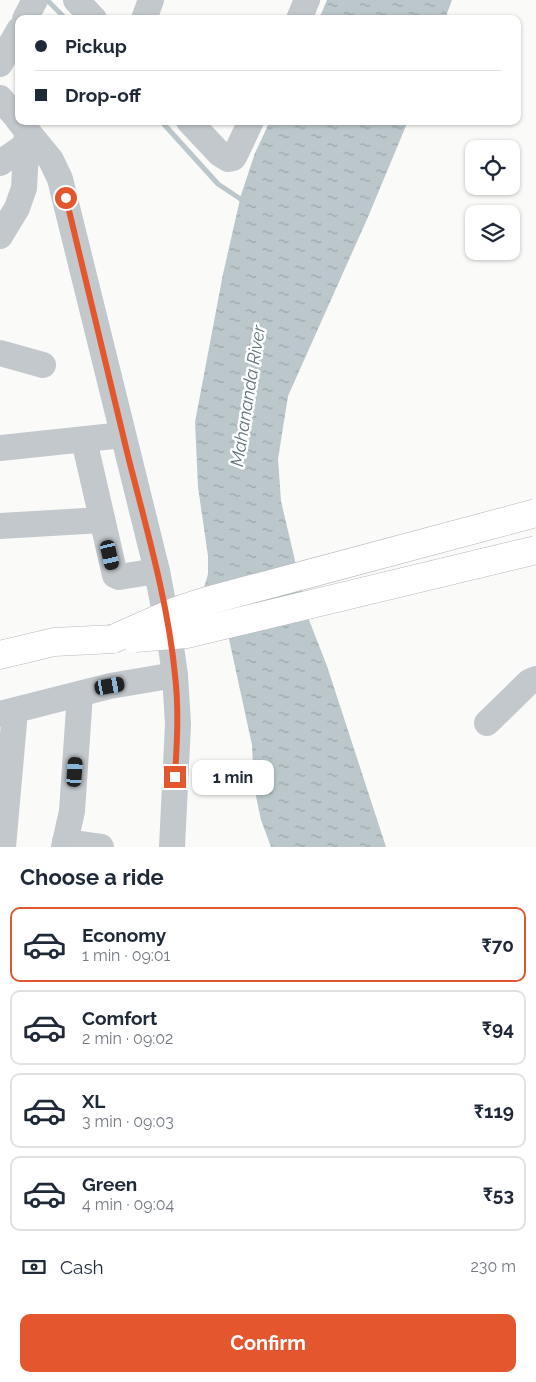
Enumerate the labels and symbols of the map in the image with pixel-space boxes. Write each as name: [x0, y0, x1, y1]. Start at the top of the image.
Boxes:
route start: [55, 187, 77, 209]
water label: Mahananda River: [226, 323, 269, 468]
car: [99, 539, 120, 571]
car: [93, 676, 126, 696]
car: [66, 757, 83, 787]
callout: 1 min: [192, 760, 275, 794]
route end: [164, 766, 186, 788]

